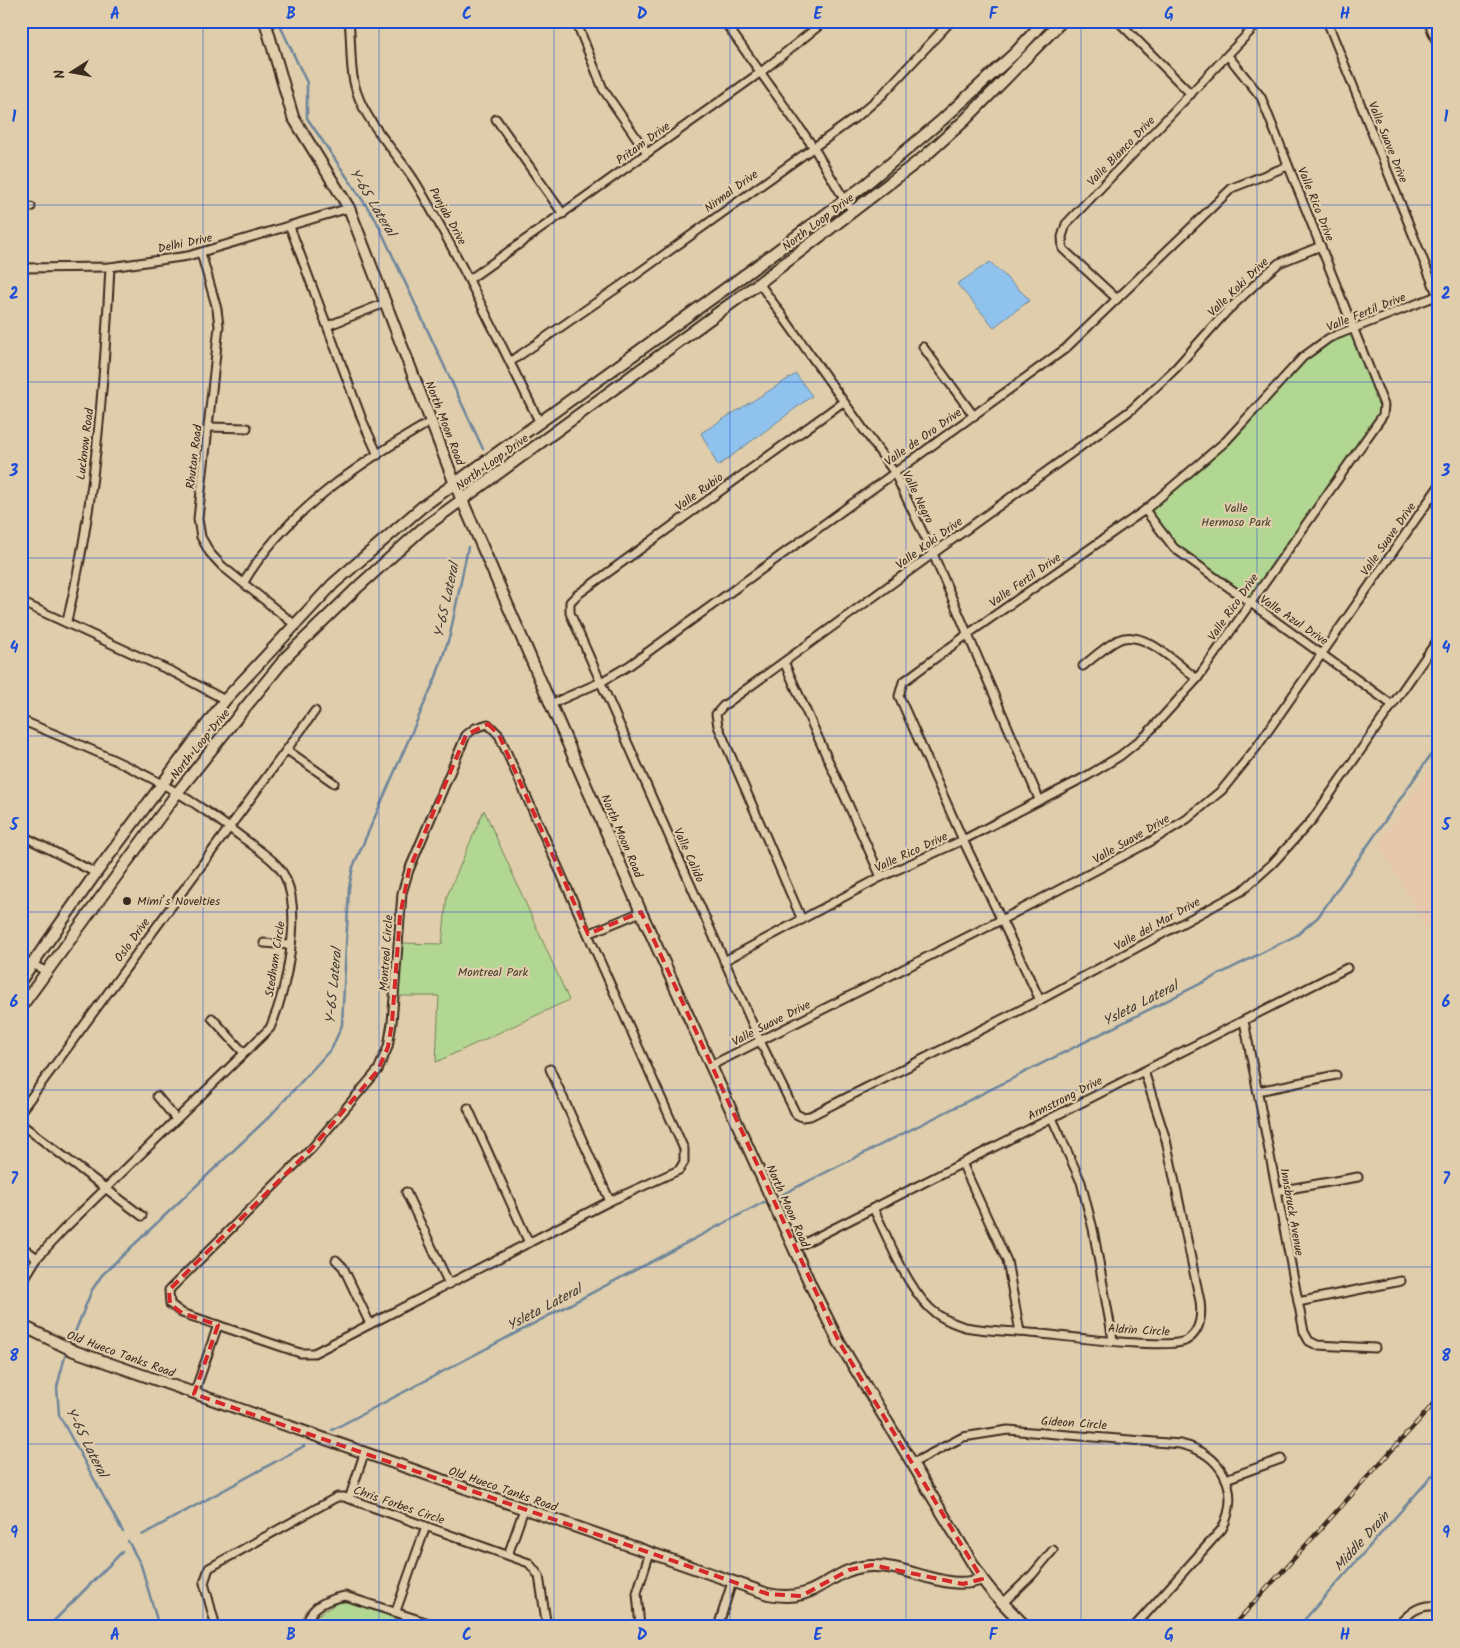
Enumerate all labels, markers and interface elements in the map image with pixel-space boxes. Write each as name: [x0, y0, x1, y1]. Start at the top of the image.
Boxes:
text: A: [110, 2, 120, 27]
text: B: [286, 2, 296, 27]
text: C: [462, 2, 472, 27]
text: D: [637, 2, 648, 27]
text: E: [814, 2, 824, 27]
text: F: [989, 2, 999, 27]
text: G: [1164, 2, 1174, 27]
text: H: [1340, 2, 1350, 27]
north arrow: [48, 48, 98, 98]
text: N: [49, 68, 72, 81]
street label: Valle Suave Drive: [1363, 99, 1413, 186]
text: 1: [12, 105, 17, 130]
text: 1: [1444, 105, 1449, 130]
street label: Valle Blanco Drive: [1083, 111, 1160, 191]
street label: Pritam Drive: [612, 117, 675, 170]
water label: Y-65 Lateral: [343, 164, 402, 243]
street label: Valle Rico Drive: [1292, 164, 1339, 245]
street label: Nirmal Drive: [700, 165, 763, 218]
street label: Punjab Drive: [424, 184, 472, 249]
street label: North Loop Drive: [778, 188, 859, 256]
street label: Delhi Drive: [156, 228, 215, 259]
street label: Valle Koki Drive: [1203, 253, 1274, 322]
text: 2: [9, 282, 19, 307]
text: 2: [1441, 282, 1451, 307]
street label: Valle Fertil Drive: [1324, 288, 1409, 337]
street label: North Moon Road: [420, 378, 470, 469]
street label: Valle de Oro Drive: [881, 403, 966, 471]
street label: Lucknow Road: [72, 406, 99, 481]
street label: Rhutan Road: [181, 423, 208, 490]
street label: North Loop Drive: [452, 429, 533, 495]
text: 3: [9, 459, 19, 484]
text: 3: [1441, 459, 1451, 484]
street label: Valle Rubio: [671, 468, 727, 516]
street label: Valle Negro: [897, 468, 939, 527]
street label: Valle Suave Drive: [1356, 498, 1421, 580]
park label: Valle Hermoso Park: [1201, 499, 1271, 532]
street label: Valle Koki Drive: [892, 512, 967, 574]
street label: Valle Fertil Drive: [985, 548, 1066, 612]
water label: Y-65 Lateral: [428, 558, 466, 640]
street label: Valle Rico Drive: [1203, 569, 1264, 645]
street label: Valle Azul Drive: [1256, 590, 1332, 651]
text: 4: [10, 636, 19, 661]
text: 4: [1442, 636, 1451, 661]
street label: North Loop Drive: [166, 704, 235, 784]
street label: North Moon Road: [595, 792, 648, 882]
street label: Valle Suave Drive: [1089, 809, 1174, 869]
text: 5: [9, 813, 20, 838]
text: 5: [1441, 813, 1452, 838]
street label: Valle Calido: [668, 825, 709, 886]
street label: Valle Rico Drive: [872, 827, 951, 878]
place label: Mimi’s Novelties: [137, 892, 220, 911]
street label: Valle del Mar Drive: [1111, 893, 1204, 956]
marker: Mimi’s Novelties: [121, 895, 133, 907]
street label: Oslo Drive: [110, 914, 155, 966]
street label: Montreal Circle: [374, 914, 399, 992]
street label: Stedham Circle: [260, 919, 291, 998]
water label: Y-65 Lateral: [320, 945, 348, 1025]
park label: Montreal Park: [458, 963, 529, 982]
water label: Ysleta Lateral: [1099, 974, 1184, 1032]
text: 6: [10, 990, 19, 1015]
text: 6: [1442, 990, 1451, 1015]
street label: Valle Suave Drive: [729, 995, 814, 1051]
street label: Armstrong Drive: [1024, 1071, 1107, 1126]
street label: North Moon Road: [761, 1162, 815, 1252]
text: 7: [10, 1167, 18, 1192]
street label: Innsbruck Avenue: [1274, 1167, 1309, 1258]
text: 7: [1442, 1167, 1450, 1192]
water label: Ysleta Lateral: [503, 1278, 588, 1337]
street label: Aldrin Circle: [1108, 1319, 1171, 1342]
street label: Old Hueco Tanks Road: [64, 1326, 179, 1383]
text: 8: [9, 1344, 19, 1369]
text: 8: [1441, 1344, 1451, 1369]
water label: Y-65 Lateral: [59, 1404, 114, 1484]
street label: Gideon Circle: [1040, 1412, 1108, 1435]
street label: Old Hueco Tanks Road: [446, 1462, 561, 1517]
street label: Chris Forbes Circle: [351, 1481, 448, 1530]
water label: Middle Drain: [1329, 1505, 1396, 1577]
text: 9: [10, 1521, 18, 1546]
text: 9: [1442, 1521, 1450, 1546]
text: A: [110, 1623, 120, 1648]
text: B: [286, 1623, 296, 1648]
text: C: [462, 1623, 472, 1648]
text: D: [637, 1623, 648, 1648]
text: E: [814, 1623, 824, 1648]
text: F: [989, 1623, 999, 1648]
text: G: [1164, 1623, 1174, 1648]
text: H: [1340, 1623, 1350, 1648]

